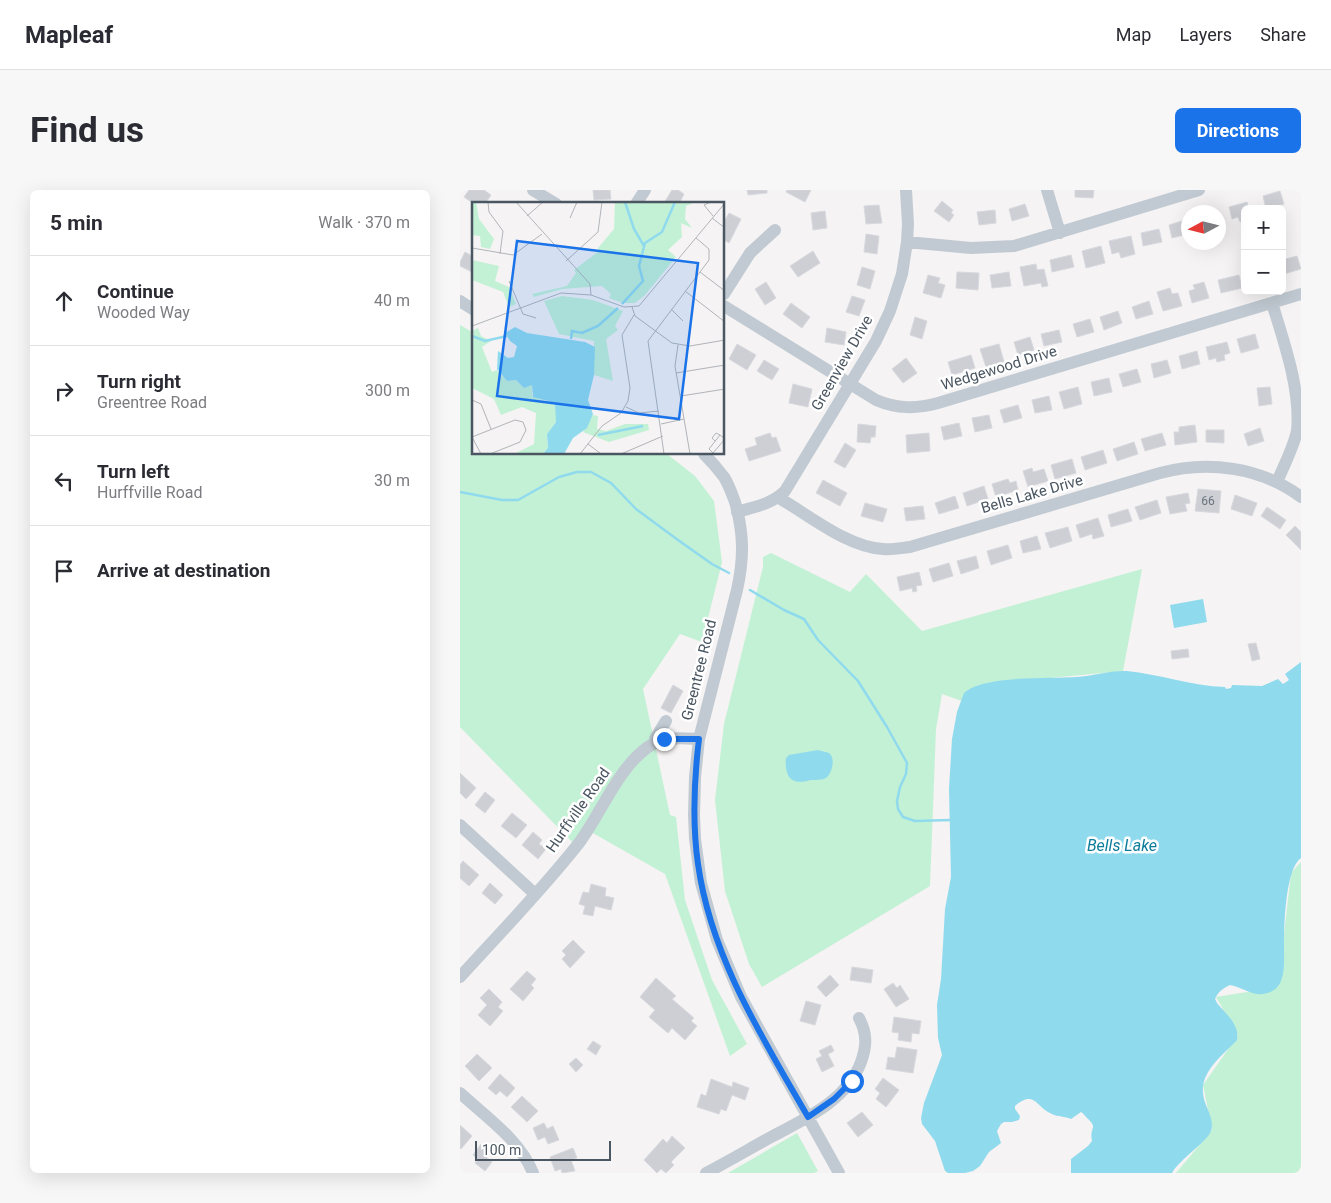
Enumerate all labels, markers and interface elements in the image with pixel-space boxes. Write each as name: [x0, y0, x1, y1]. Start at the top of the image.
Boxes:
text: Mapleaf: [25, 21, 113, 49]
text: Map: [1116, 24, 1151, 45]
text: Layers: [1179, 24, 1232, 45]
text: Share: [1260, 24, 1306, 45]
button: Directions: [1175, 108, 1301, 153]
text: Find us: [30, 110, 144, 151]
inset map: [472, 202, 725, 455]
north arrow: [1181, 205, 1226, 250]
map controls: [1241, 205, 1286, 295]
button: +: [1241, 205, 1286, 250]
text: 5 min: [50, 211, 103, 235]
text: Walk · 370 m: [318, 213, 410, 232]
button: −: [1241, 250, 1286, 295]
text: Continue: [97, 280, 174, 303]
icon: ahead: [50, 287, 78, 315]
text: 40 m: [374, 291, 410, 310]
text: Wooded Way: [97, 303, 190, 322]
street label: Greenview Drive: [807, 312, 877, 414]
street label: Wedgewood Drive: [939, 342, 1059, 394]
text: Turn right: [97, 370, 181, 393]
icon: right: [50, 377, 78, 405]
text: 300 m: [365, 381, 410, 400]
text: Greentree Road: [97, 393, 207, 412]
text: Turn left: [97, 460, 170, 483]
icon: left: [50, 467, 78, 495]
text: 30 m: [374, 471, 410, 490]
street label: Bells Lake Drive: [979, 471, 1085, 517]
text: Hurffville Road: [97, 483, 202, 502]
house number: 66: [1201, 494, 1215, 508]
icon: arrive: [50, 557, 78, 585]
text: Arrive at destination: [97, 559, 270, 582]
street label: Greentree Road: [678, 618, 720, 722]
route end: [653, 728, 676, 751]
street label: Hurffville Road: [542, 764, 614, 856]
water label: Bells Lake: [1087, 836, 1157, 855]
route start: [841, 1070, 864, 1093]
scale bar: [475, 1138, 611, 1161]
text: 100 m: [482, 1142, 521, 1158]

